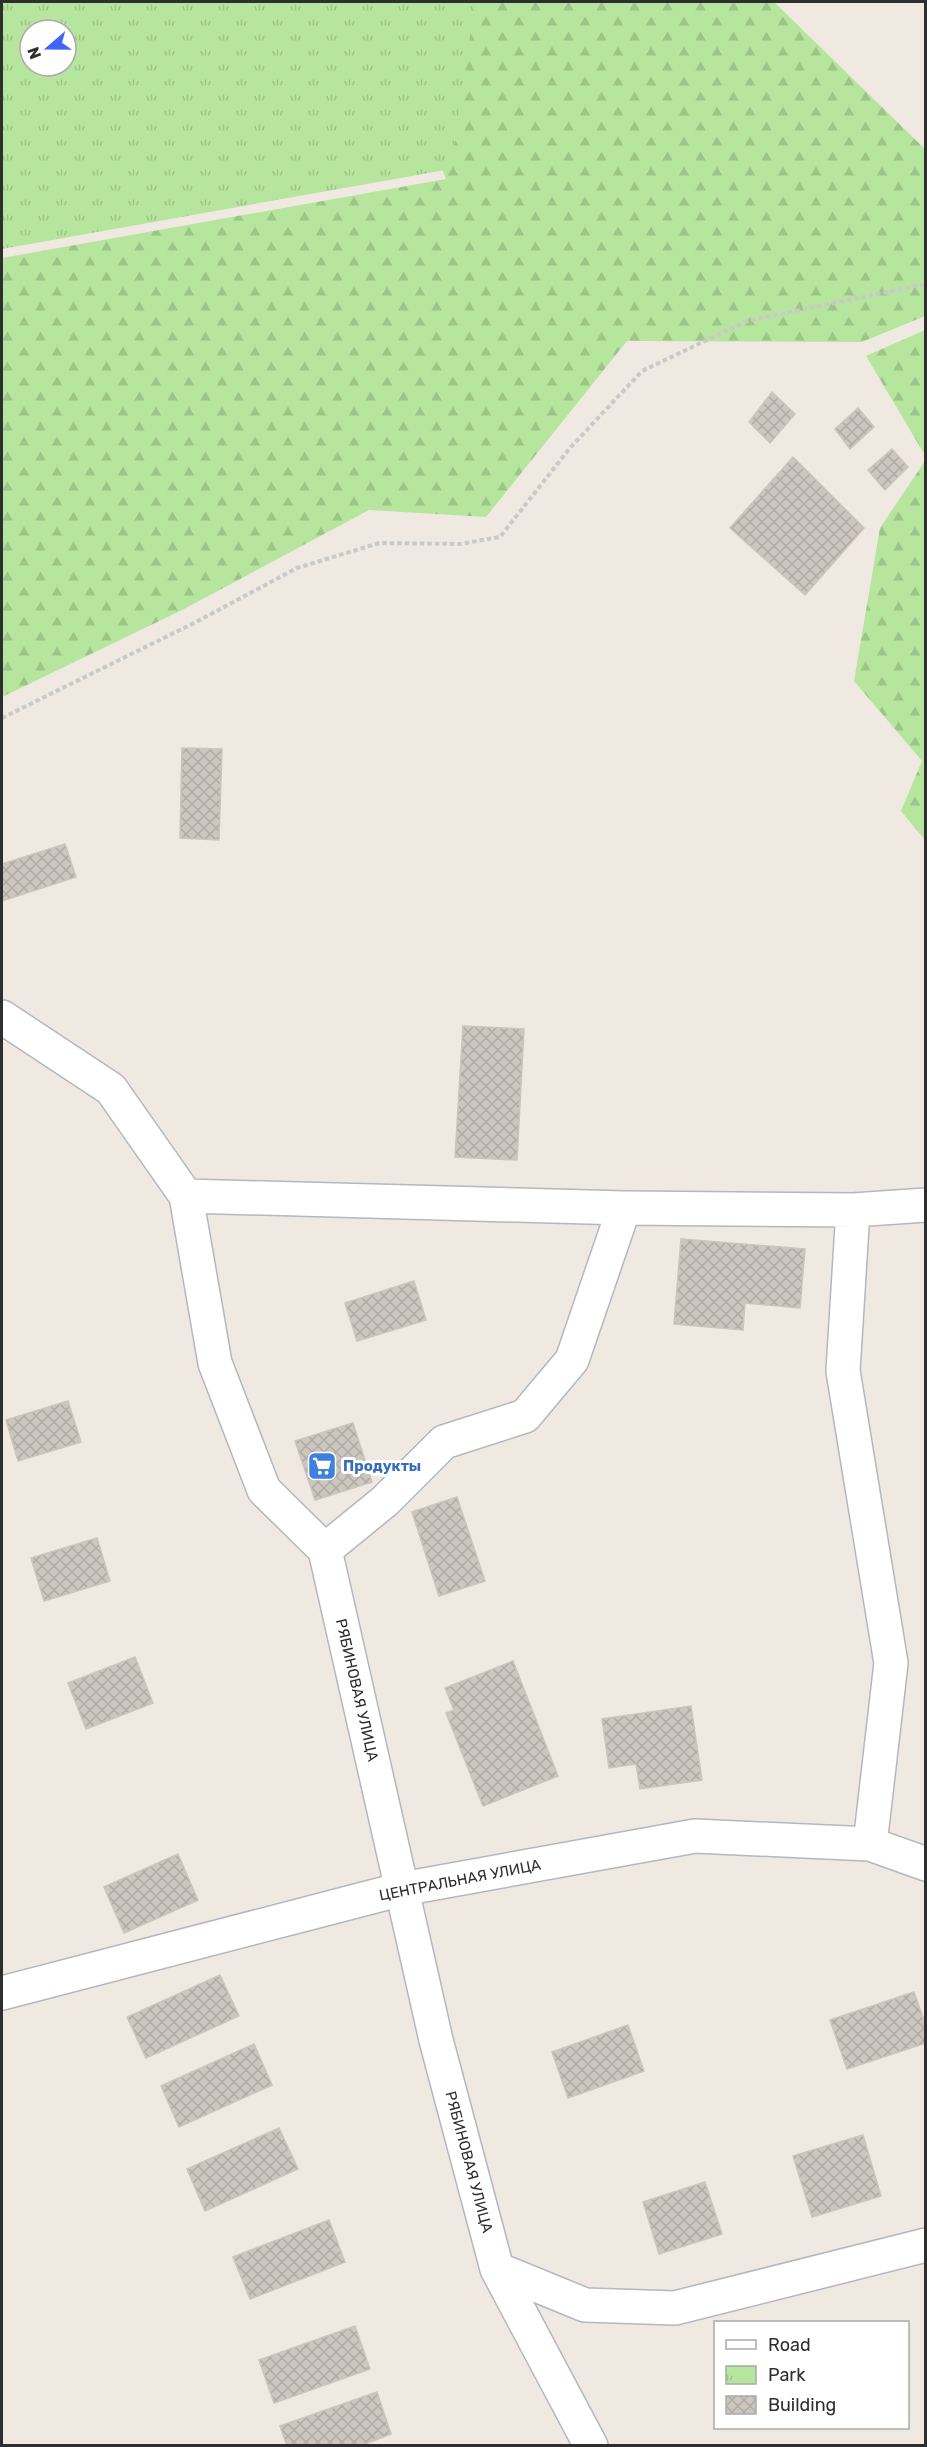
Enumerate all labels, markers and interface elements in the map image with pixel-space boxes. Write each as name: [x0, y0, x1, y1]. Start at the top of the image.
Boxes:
north arrow: [18, 18, 78, 78]
text: N: [23, 44, 45, 62]
supermarket icon: Продукты: [306, 1450, 338, 1482]
place label: Продукты: [343, 1457, 421, 1475]
street label: РЯБИНОВАЯ УЛИЦА: [332, 1617, 382, 1763]
street label: ЦЕНТРАЛЬНАЯ УЛИЦА: [378, 1855, 542, 1905]
street label: РЯБИНОВАЯ УЛИЦА: [441, 2089, 497, 2235]
legend: [714, 2321, 909, 2429]
text: Road: [768, 2334, 811, 2356]
text: Park: [768, 2364, 806, 2386]
text: Building: [768, 2394, 836, 2416]

